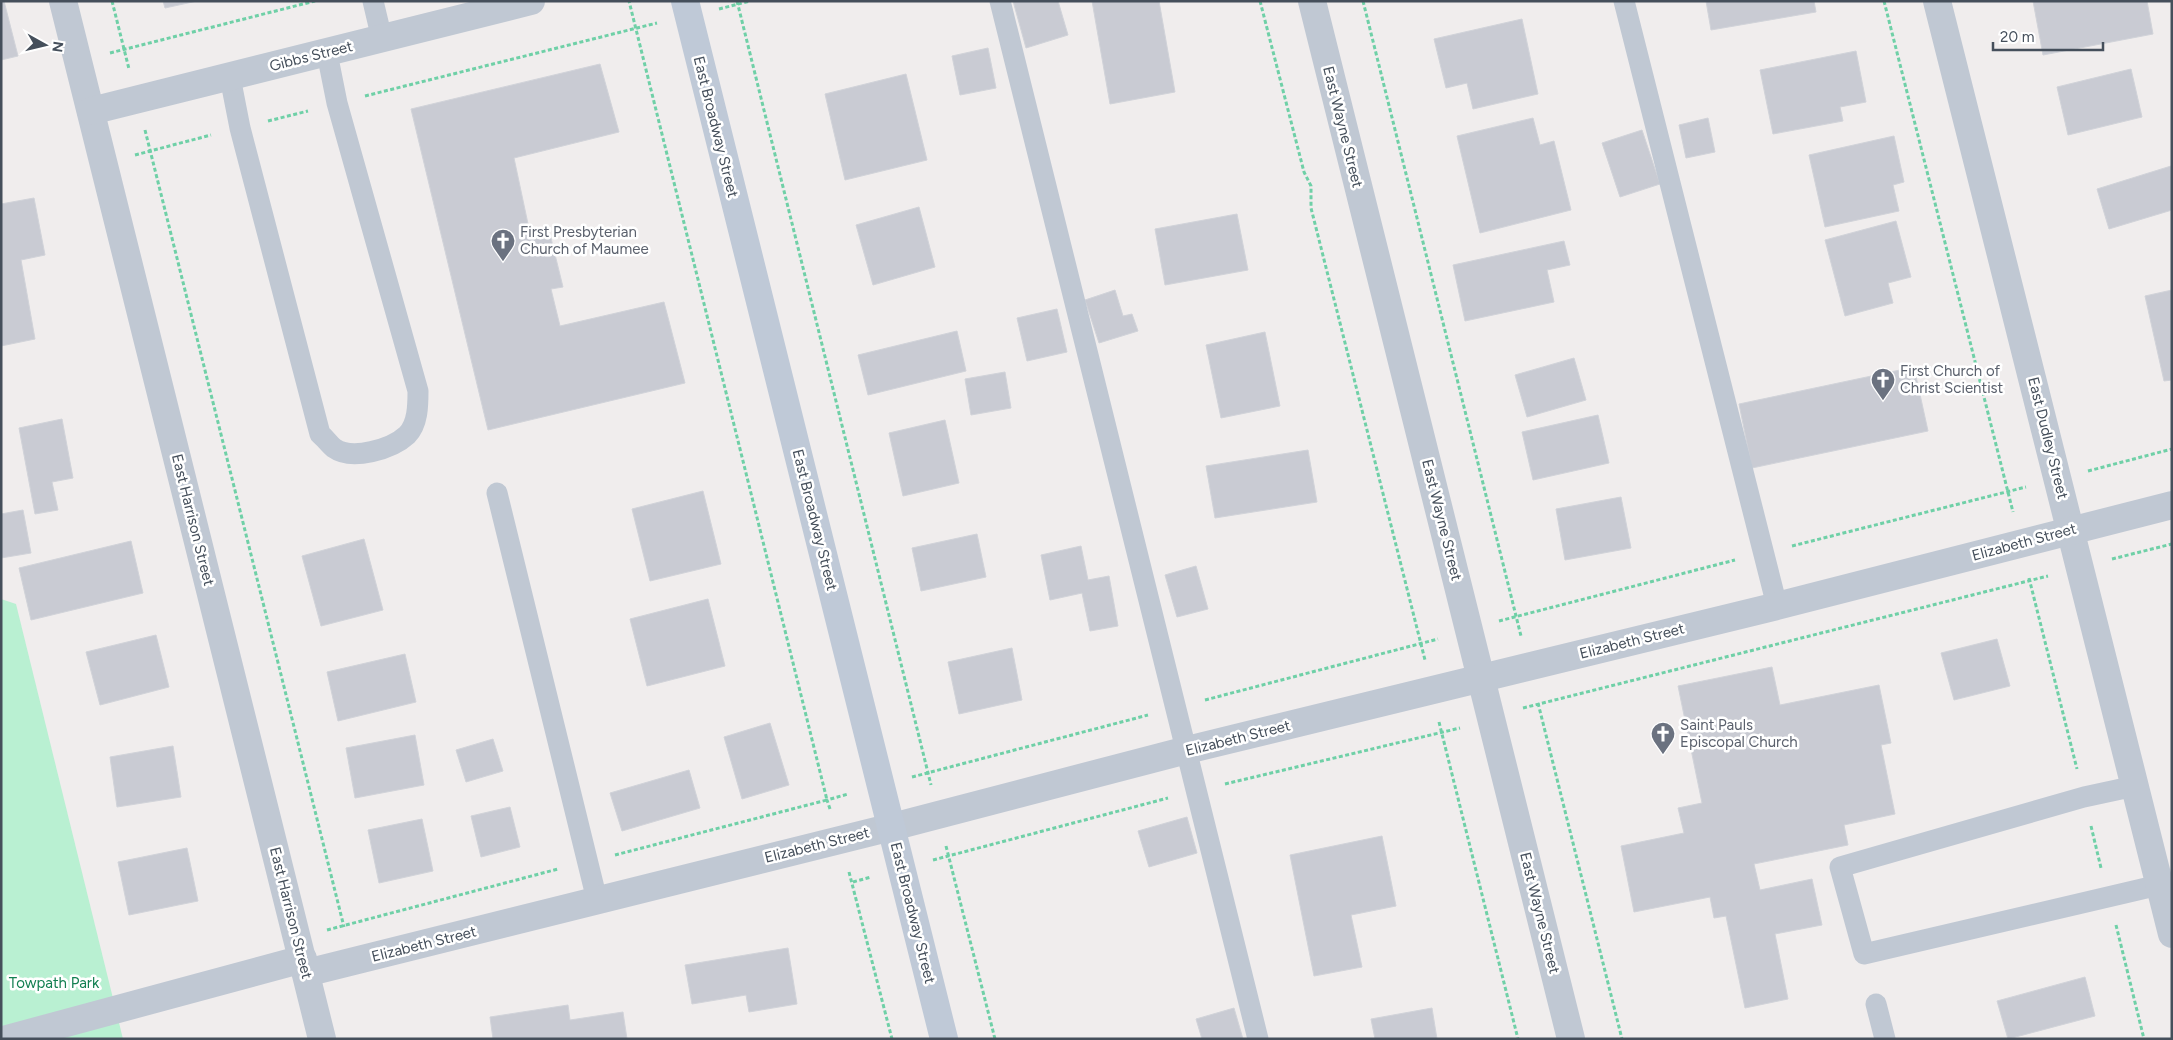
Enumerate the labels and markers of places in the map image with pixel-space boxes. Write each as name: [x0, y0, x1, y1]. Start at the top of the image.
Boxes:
place label: First Presbyterian Church of Maumee: [520, 223, 649, 258]
church icon: First Presbyterian Church of Maumee: [490, 228, 516, 262]
place label: First Church of Christ Scientist: [1900, 362, 2004, 397]
church icon: First Church of Christ Scientist: [1870, 367, 1896, 401]
place label: Saint Pauls Episcopal Church: [1680, 716, 1798, 751]
church icon: Saint Pauls Episcopal Church: [1650, 721, 1676, 755]

